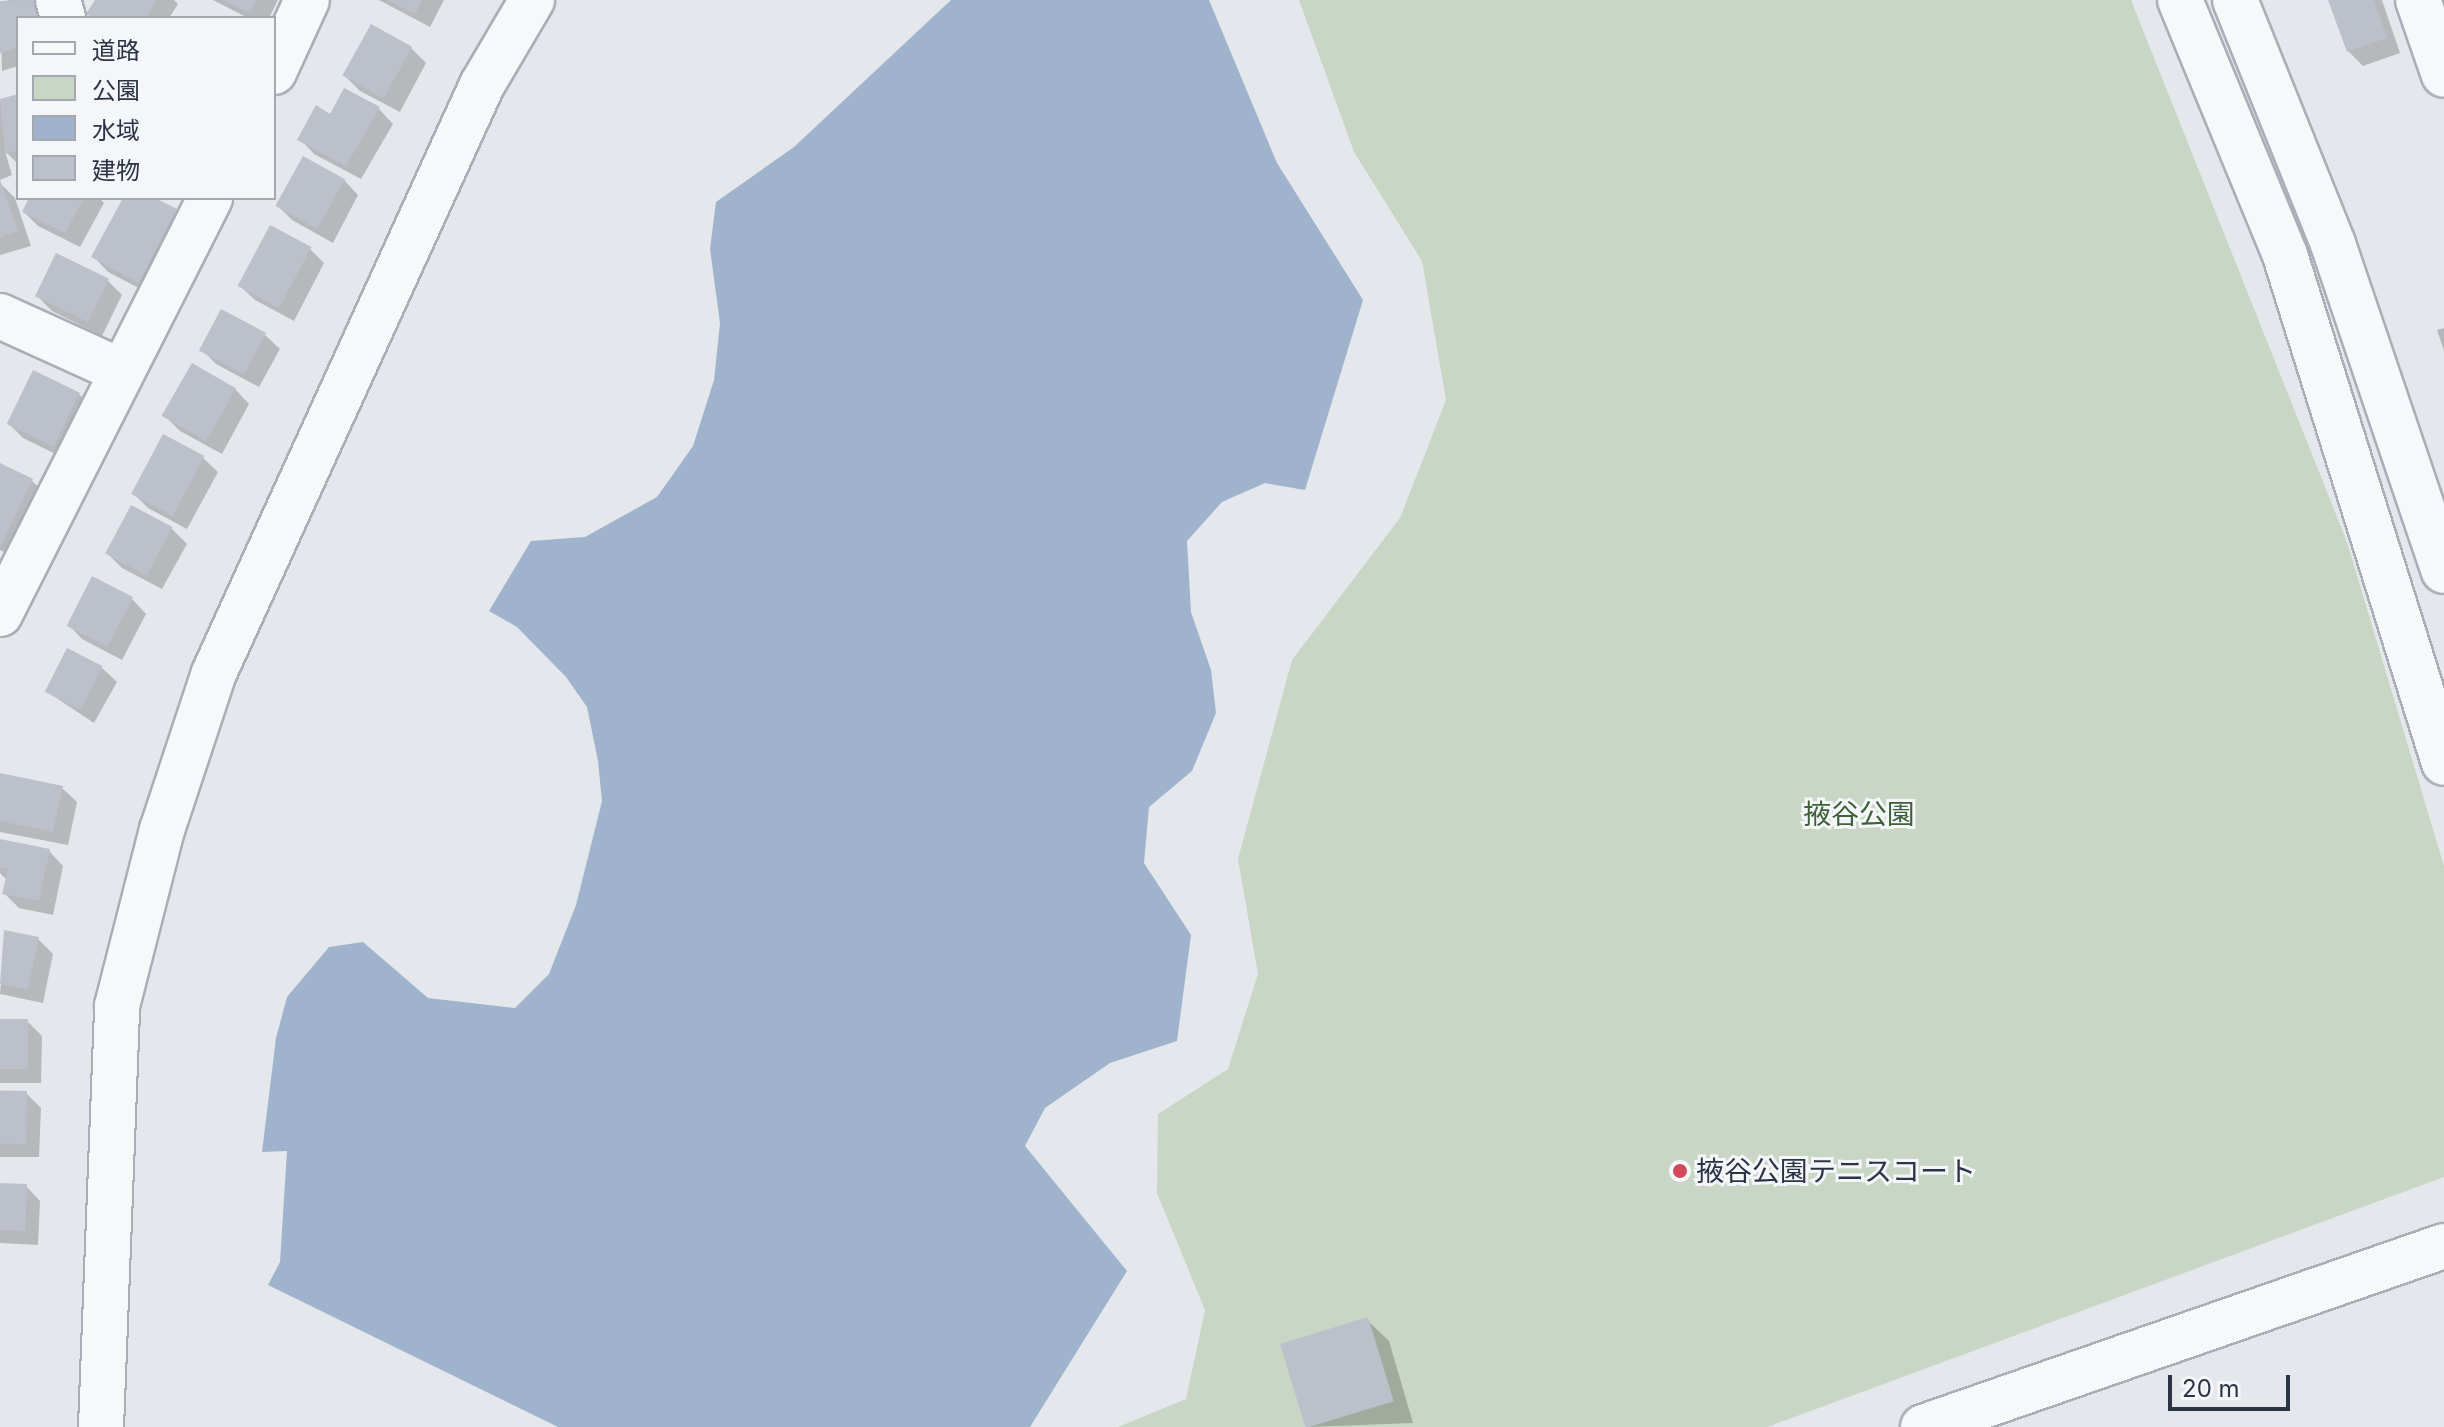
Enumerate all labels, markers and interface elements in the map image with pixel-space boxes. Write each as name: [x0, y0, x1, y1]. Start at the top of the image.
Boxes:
legend: [16, 16, 276, 200]
text: 道路: [92, 36, 140, 65]
text: 公園: [92, 76, 140, 105]
text: 水域: [92, 116, 140, 145]
text: 建物: [92, 156, 140, 185]
park label: 掖谷公園: [1803, 797, 1915, 831]
place label: 掖谷公園テニスコート: [1696, 1154, 1976, 1188]
marker: 掖谷公園テニスコート: [1671, 1162, 1689, 1180]
scale bar: [2172, 1359, 2294, 1409]
text: 20 m: [2182, 1374, 2240, 1403]

